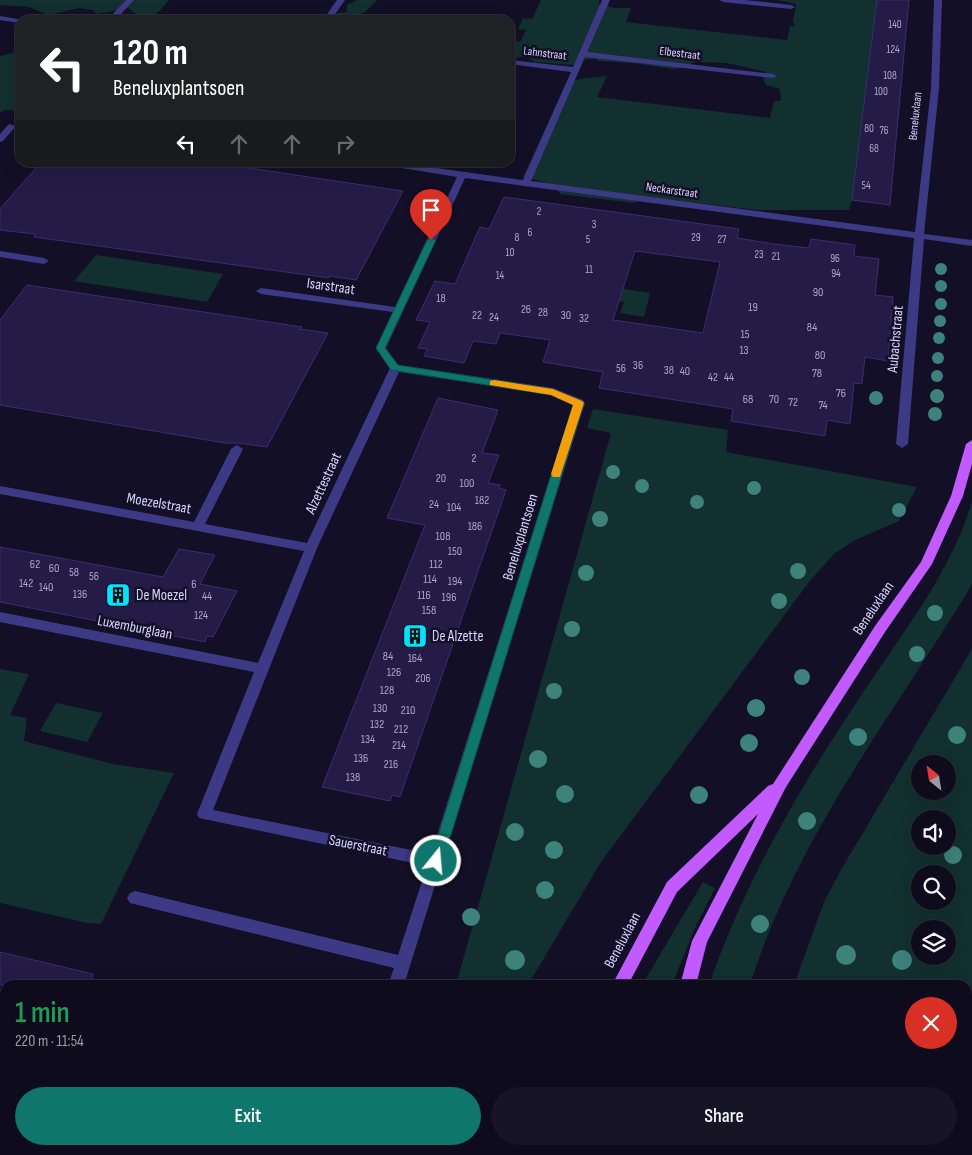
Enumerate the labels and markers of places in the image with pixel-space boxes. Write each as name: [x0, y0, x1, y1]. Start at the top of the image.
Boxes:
pin: [410, 189, 452, 240]
building icon: De Moezel: [105, 582, 131, 608]
place label: De Moezel: [136, 586, 187, 605]
building icon: De Alzette: [402, 623, 428, 649]
place label: De Alzette: [432, 627, 483, 646]

